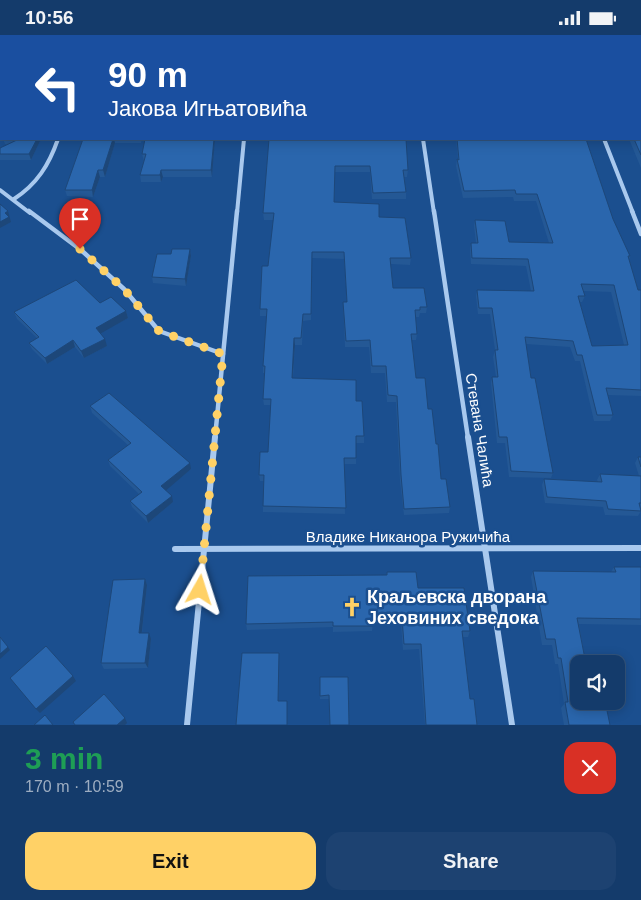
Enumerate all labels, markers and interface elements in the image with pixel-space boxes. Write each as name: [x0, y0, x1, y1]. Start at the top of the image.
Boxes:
text: 10:56: [25, 7, 74, 28]
icon: left: [25, 55, 90, 120]
text: 90 m: [108, 55, 188, 94]
text: Јакова Игњатовића: [108, 96, 307, 121]
pin: [59, 198, 101, 249]
icon: arrive: [66, 205, 94, 233]
street label: Стевана Чалића: [463, 372, 497, 489]
street label: Владике Никанора Ружичића: [306, 528, 511, 545]
position arrow: [173, 563, 225, 615]
place label: Краљевска дворана Јеховиних сведока: [367, 587, 547, 628]
church icon: Краљевска дворана Јеховиних сведока: [341, 596, 363, 618]
map controls: [570, 655, 625, 710]
button: sound: [570, 655, 625, 710]
text: 3 min: [25, 742, 103, 775]
button: close: [564, 742, 616, 794]
text: 170 m · 10:59: [25, 778, 124, 795]
button: Exit: [25, 832, 316, 890]
button: Share: [326, 832, 616, 890]

